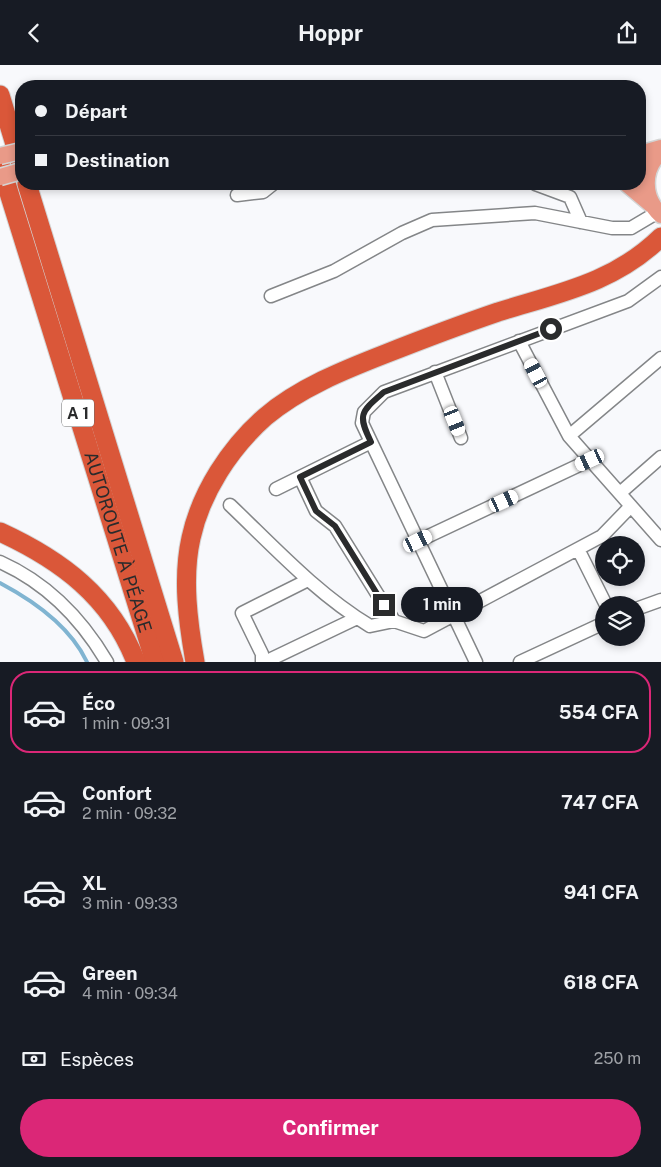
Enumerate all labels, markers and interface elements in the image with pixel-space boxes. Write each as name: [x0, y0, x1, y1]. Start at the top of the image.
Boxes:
icon: back: [20, 19, 48, 47]
icon: share: [613, 19, 641, 47]
text: Hoppr: [298, 20, 363, 46]
text: Départ: [65, 100, 128, 122]
text: Destination: [65, 149, 169, 171]
route start: [540, 318, 562, 340]
car: [522, 356, 549, 390]
road number: A 1: [62, 399, 94, 427]
car: [442, 404, 467, 438]
car: [573, 447, 606, 473]
street label: AUTOROUTE À PÉAGE: [80, 449, 156, 635]
car: [487, 488, 520, 514]
car: [401, 528, 434, 554]
map controls: [595, 536, 645, 646]
button: locate: [595, 536, 645, 586]
callout: 1 min: [402, 587, 484, 623]
route end: [373, 594, 395, 616]
text: 1 min: [423, 595, 461, 614]
button: layers: [595, 596, 645, 646]
icon: car: [22, 690, 67, 735]
text: Éco: [82, 692, 115, 714]
text: 554 CFA: [559, 701, 639, 723]
text: 1 min · 09:31: [82, 714, 171, 733]
icon: car: [22, 780, 67, 825]
text: Confort: [82, 782, 152, 804]
text: 747 CFA: [561, 791, 639, 813]
text: 2 min · 09:32: [82, 804, 177, 823]
icon: car: [22, 870, 67, 915]
text: XL: [82, 872, 107, 894]
text: 941 CFA: [564, 881, 639, 903]
text: 3 min · 09:33: [82, 894, 178, 913]
icon: car: [22, 960, 67, 1005]
text: Green: [82, 962, 137, 984]
text: 618 CFA: [563, 971, 639, 993]
text: 4 min · 09:34: [82, 984, 178, 1003]
icon: cash: [20, 1045, 48, 1073]
text: Espèces: [60, 1048, 134, 1070]
text: 250 m: [594, 1049, 641, 1068]
button: Confirmer: [20, 1099, 641, 1157]

